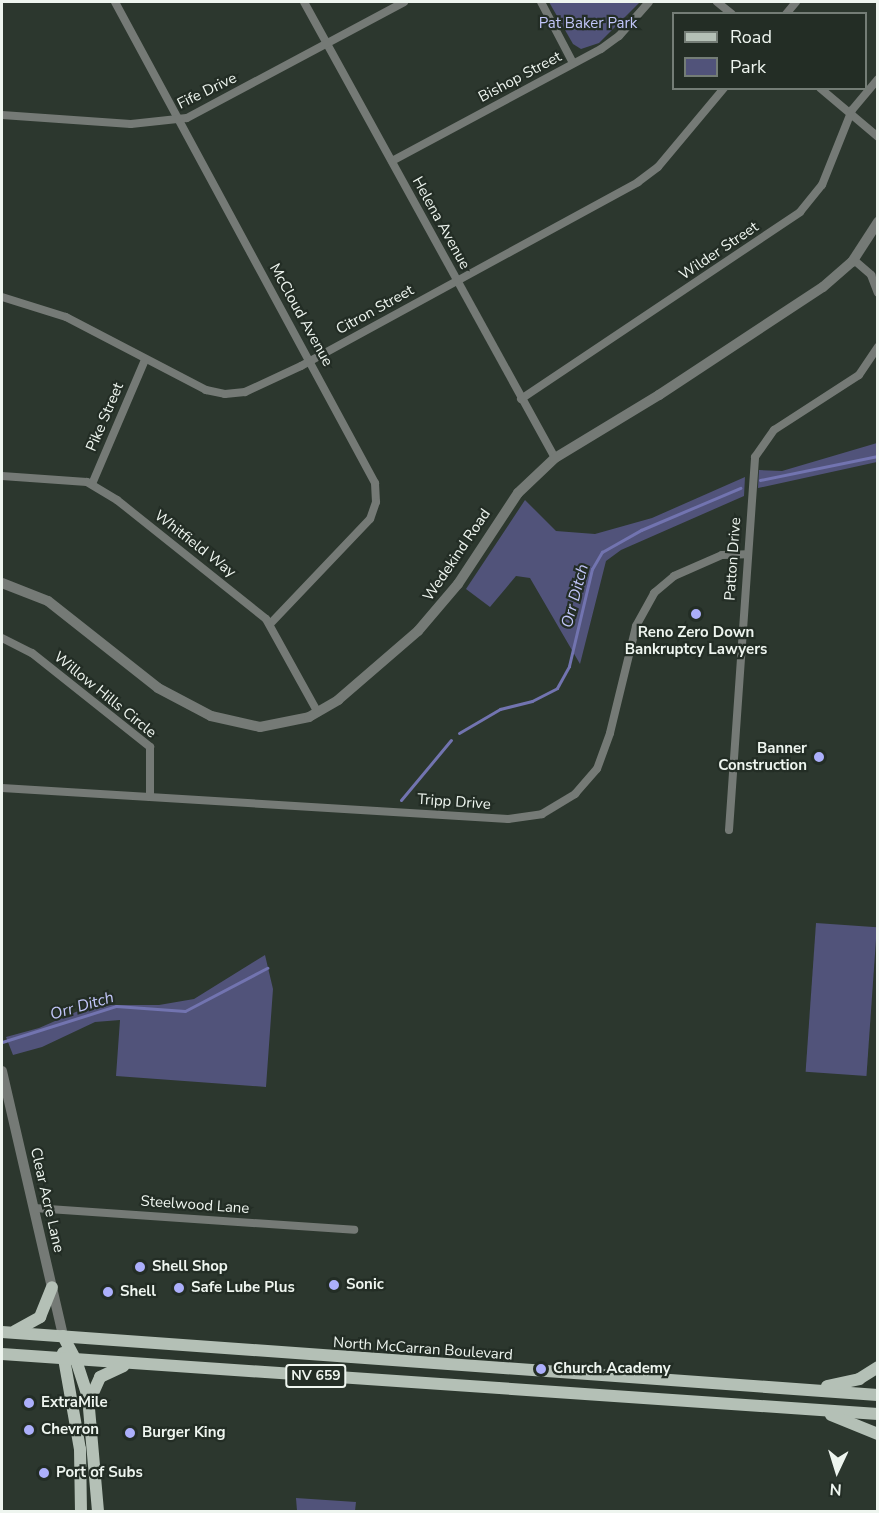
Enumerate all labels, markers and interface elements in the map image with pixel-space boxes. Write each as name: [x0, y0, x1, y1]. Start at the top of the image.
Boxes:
legend: [672, 12, 867, 90]
park label: Pat Baker Park: [539, 15, 637, 33]
text: Road: [730, 25, 772, 49]
street label: Bishop Street: [476, 48, 564, 106]
text: Park: [730, 55, 766, 79]
street label: Fife Drive: [174, 69, 240, 113]
street label: Helena Avenue: [408, 174, 474, 272]
street label: Wilder Street: [676, 218, 762, 284]
street label: McCloud Avenue: [265, 261, 337, 369]
street label: Citron Street: [333, 281, 417, 339]
street label: Pike Street: [82, 380, 128, 454]
street label: Wedekind Road: [420, 505, 494, 605]
street label: Whitfield Way: [151, 507, 239, 581]
street label: Patton Drive: [721, 517, 745, 601]
water label: Orr Ditch: [557, 562, 593, 630]
marker: Reno Zero Down Bankruptcy Lawyers: [689, 607, 703, 621]
place label: Reno Zero Down Bankruptcy Lawyers: [625, 623, 767, 658]
street label: Willow Hills Circle: [50, 648, 160, 742]
place label: Banner Construction: [718, 739, 807, 774]
marker: Banner Construction: [812, 750, 826, 764]
street label: Tripp Drive: [417, 790, 491, 814]
water label: Orr Ditch: [48, 988, 116, 1024]
street label: Clear Acre Lane: [26, 1146, 68, 1254]
street label: Steelwood Lane: [140, 1192, 250, 1218]
place label: Shell Shop: [152, 1258, 228, 1276]
marker: Shell Shop: [133, 1260, 147, 1274]
place label: Sonic: [346, 1276, 384, 1294]
marker: Sonic: [327, 1278, 341, 1292]
place label: Safe Lube Plus: [191, 1279, 295, 1297]
marker: Safe Lube Plus: [172, 1281, 186, 1295]
place label: Shell: [120, 1283, 156, 1301]
marker: Shell: [101, 1285, 115, 1299]
street label: North McCarran Boulevard: [333, 1334, 513, 1364]
place label: Church Academy: [553, 1360, 671, 1378]
marker: Church Academy: [534, 1362, 548, 1376]
road number: NV 659: [284, 1365, 348, 1387]
place label: ExtraMile: [41, 1394, 108, 1412]
marker: ExtraMile: [22, 1396, 36, 1410]
place label: Chevron: [41, 1421, 99, 1439]
marker: Chevron: [22, 1423, 36, 1437]
place label: Burger King: [142, 1424, 226, 1442]
marker: Burger King: [123, 1426, 137, 1440]
north arrow: [807, 1441, 867, 1501]
place label: Port of Subs: [56, 1464, 143, 1482]
marker: Port of Subs: [37, 1466, 51, 1480]
text: N: [829, 1478, 842, 1500]

